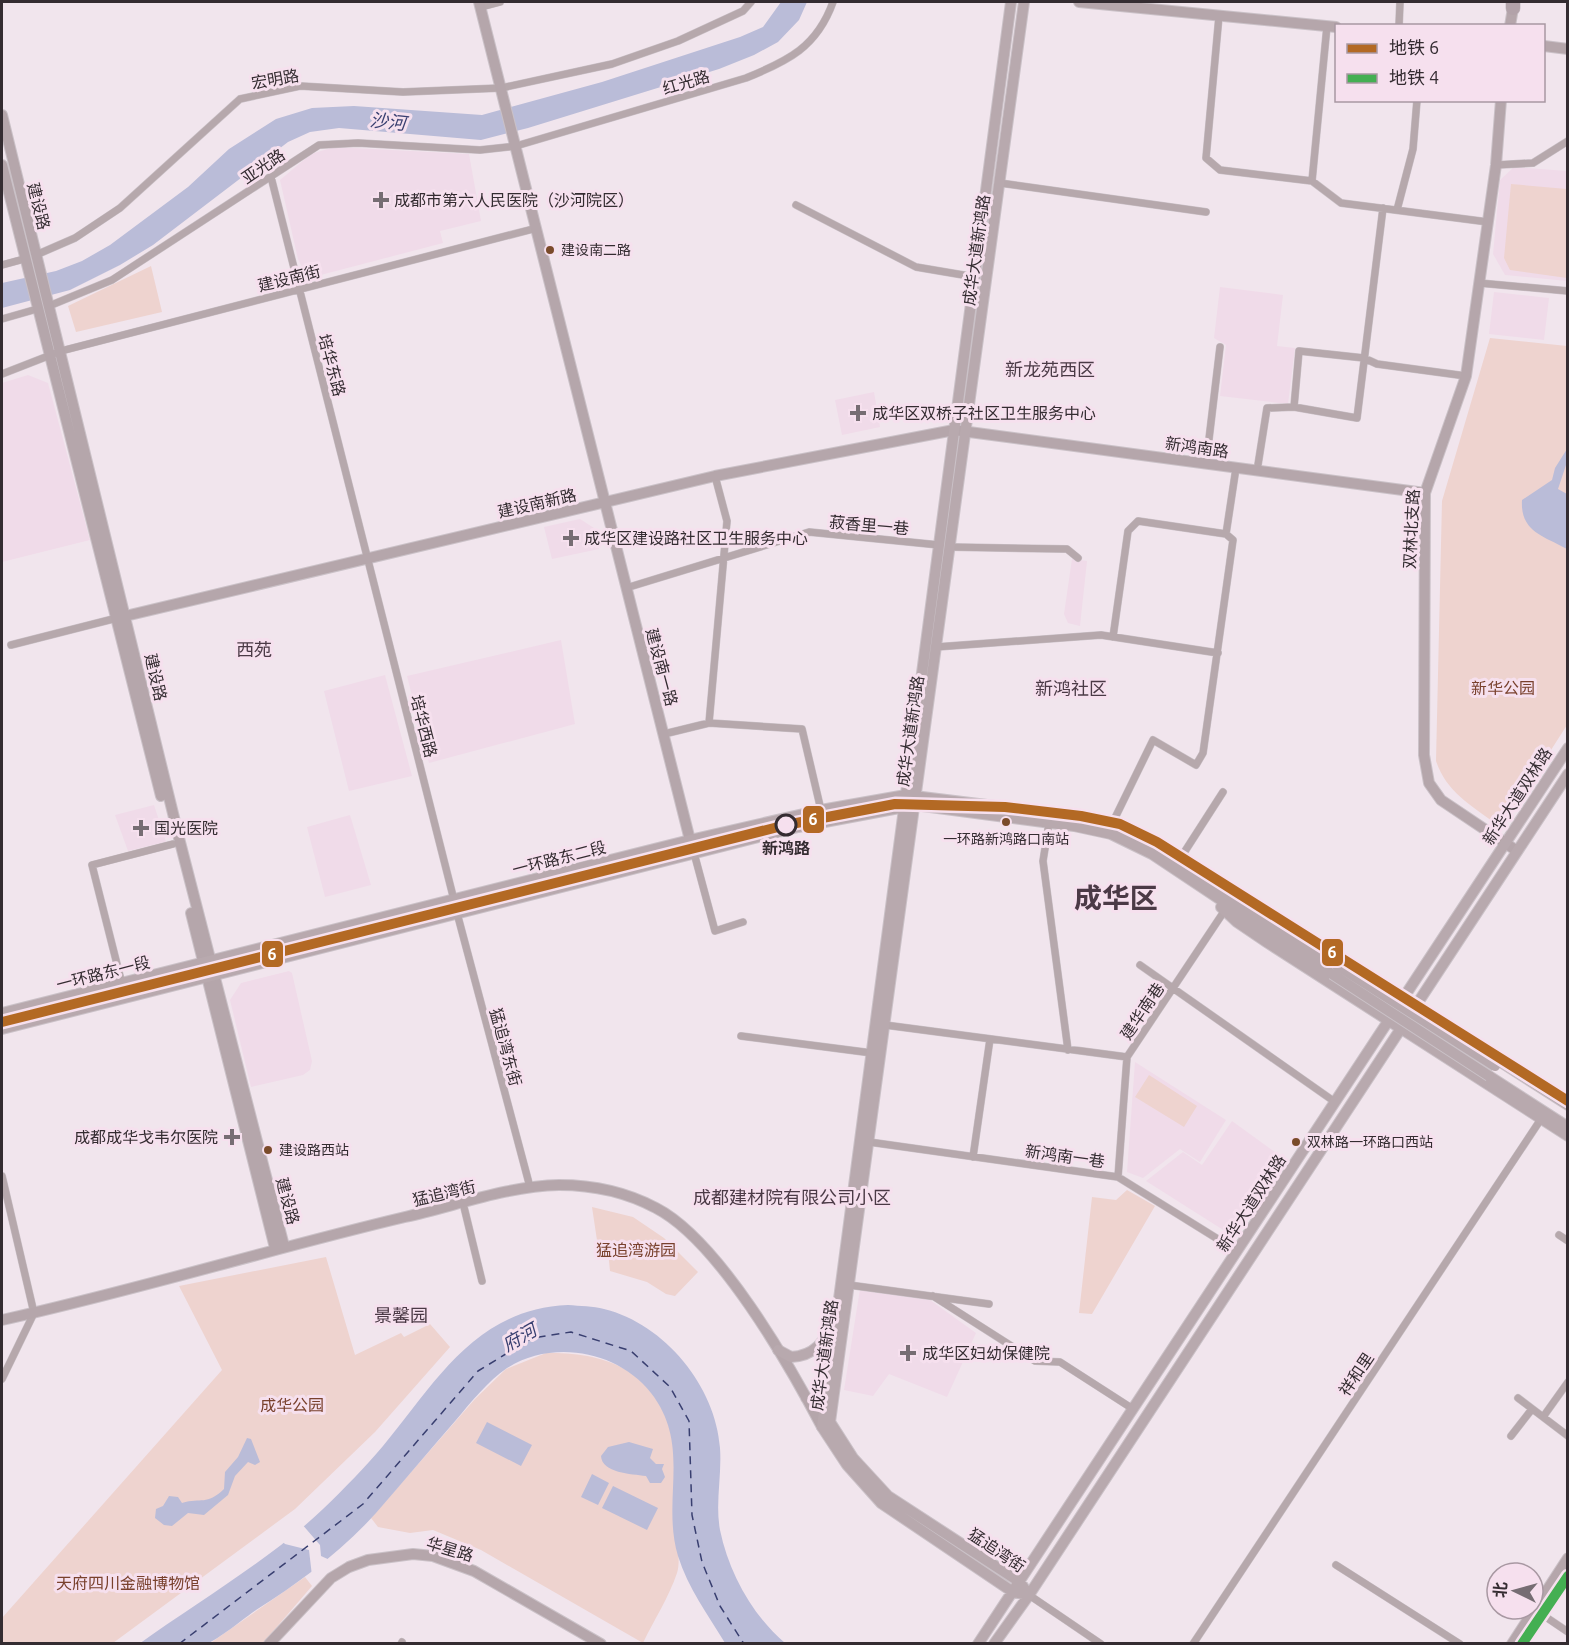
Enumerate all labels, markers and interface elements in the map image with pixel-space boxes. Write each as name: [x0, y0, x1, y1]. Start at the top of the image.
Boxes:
legend: [1335, 24, 1545, 102]
text: 地铁 6: [1389, 37, 1439, 57]
street label: 宏明路: [250, 66, 300, 92]
street label: 红光路: [660, 67, 712, 97]
text: 地铁 4: [1389, 67, 1439, 87]
water label: 沙河: [369, 109, 410, 133]
street label: 亚光路: [238, 145, 288, 187]
street label: 建设路: [24, 181, 54, 231]
marker: 成都市第六人民医院（沙河院区）: [372, 191, 390, 209]
place label: 成都市第六人民医院（沙河院区）: [394, 191, 634, 209]
street label: 成华大道新鸿路: [959, 193, 993, 307]
place label: 建设南二路: [561, 242, 631, 258]
marker: 建设南二路: [544, 244, 556, 256]
street label: 建设南街: [256, 262, 322, 294]
street label: 培华东路: [315, 332, 349, 398]
district label: 新龙苑西区: [1005, 359, 1095, 379]
marker: 成华区双桥子社区卫生服务中心: [849, 404, 867, 422]
place label: 成华区双桥子社区卫生服务中心: [872, 404, 1096, 422]
street label: 新鸿南路: [1164, 434, 1230, 460]
street label: 建设南新路: [496, 485, 578, 521]
street label: 双林北支路: [1400, 489, 1422, 569]
street label: 菽香里一巷: [828, 513, 910, 537]
marker: 成华区建设路社区卫生服务中心: [562, 529, 580, 547]
place label: 成华区建设路社区卫生服务中心: [584, 529, 808, 547]
street label: 建设南一路: [643, 626, 681, 708]
district label: 西苑: [236, 639, 272, 659]
street label: 建设路: [142, 652, 170, 702]
street label: 成华大道新鸿路: [893, 674, 927, 788]
district label: 新鸿社区: [1035, 678, 1107, 698]
park label: 新华公园: [1471, 679, 1535, 697]
street label: 培华西路: [408, 693, 440, 759]
street label: 新华大道双林路: [1479, 744, 1555, 848]
line badge: 6: [802, 805, 825, 834]
text: 6: [808, 810, 818, 828]
marker: 新鸿路: [775, 814, 797, 836]
marker: 一环路新鸿路口南站: [1000, 816, 1012, 828]
marker: 国光医院: [132, 819, 150, 837]
place label: 国光医院: [154, 819, 218, 837]
place label: 一环路新鸿路口南站: [943, 831, 1069, 847]
street label: 一环路东二段: [510, 838, 608, 878]
place label: 新鸿路: [762, 839, 810, 857]
district label: 成华区: [1074, 882, 1158, 913]
line badge: 6: [1321, 938, 1344, 967]
line badge: 6: [261, 940, 284, 968]
text: 6: [1327, 943, 1337, 961]
text: 6: [267, 945, 277, 963]
street label: 一环路东一段: [54, 953, 152, 993]
street label: 建华南巷: [1117, 979, 1167, 1043]
street label: 猛追湾东街: [487, 1006, 525, 1088]
place label: 成都成华戈韦尔医院: [74, 1128, 218, 1146]
marker: 成都成华戈韦尔医院: [223, 1128, 241, 1146]
place label: 双林路一环路口西站: [1307, 1134, 1433, 1150]
marker: 双林路一环路口西站: [1290, 1136, 1302, 1148]
place label: 建设路西站: [279, 1142, 349, 1158]
street label: 新鸿南一巷: [1024, 1142, 1106, 1170]
marker: 建设路西站: [262, 1144, 274, 1156]
street label: 新华大道双林路: [1213, 1151, 1289, 1255]
street label: 建设路: [273, 1175, 303, 1227]
street label: 猛追湾街: [411, 1177, 477, 1209]
district label: 成都建材院有限公司小区: [693, 1187, 891, 1207]
park label: 猛追湾游园: [596, 1241, 676, 1259]
street label: 成华大道新鸿路: [807, 1298, 841, 1412]
district label: 景馨园: [374, 1305, 428, 1325]
water label: 府河: [498, 1318, 542, 1355]
marker: 成华区妇幼保健院: [899, 1344, 917, 1362]
place label: 成华区妇幼保健院: [922, 1344, 1050, 1362]
street label: 祥和里: [1335, 1349, 1377, 1399]
park label: 成华公园: [260, 1396, 324, 1414]
street label: 猛追湾街: [965, 1525, 1029, 1575]
street label: 华星路: [424, 1533, 476, 1565]
north arrow: [1485, 1561, 1545, 1621]
park label: 天府四川金融博物馆: [56, 1574, 200, 1592]
text: 北: [1490, 1581, 1510, 1598]

